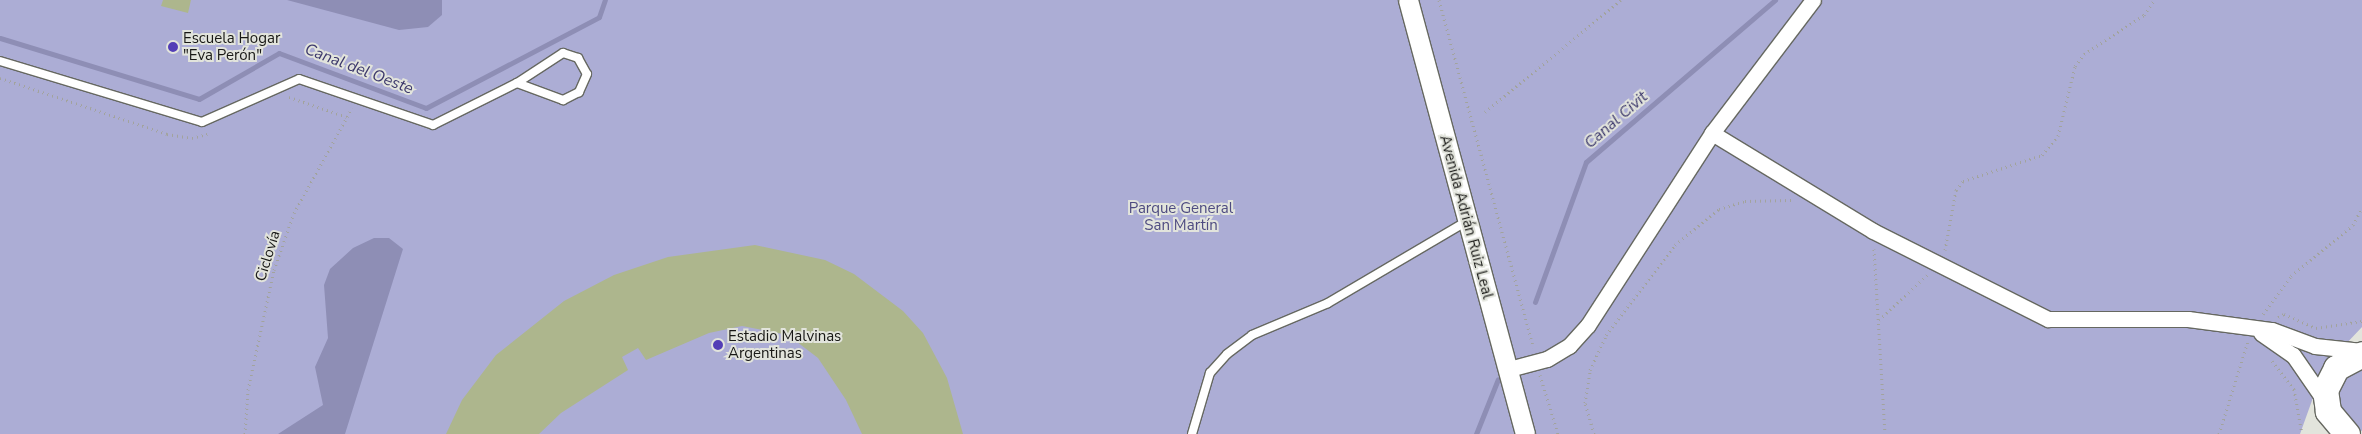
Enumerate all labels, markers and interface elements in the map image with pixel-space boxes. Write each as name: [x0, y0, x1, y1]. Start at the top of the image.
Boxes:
place label: Escuela Hogar "Eva Perón": [183, 29, 280, 64]
water label: Canal del Oeste: [302, 40, 416, 98]
marker: Escuela Hogar "Eva Perón": [167, 41, 179, 53]
water label: Canal Civit: [1580, 87, 1652, 153]
street label: Avenida Adrián Ruiz Leal: [1435, 133, 1497, 301]
park label: Parque General San Martín: [1129, 199, 1233, 234]
street label: Ciclovía: [252, 228, 284, 284]
place label: Estadio Malvinas Argentinas: [728, 327, 841, 362]
marker: Estadio Malvinas Argentinas: [712, 339, 724, 351]

